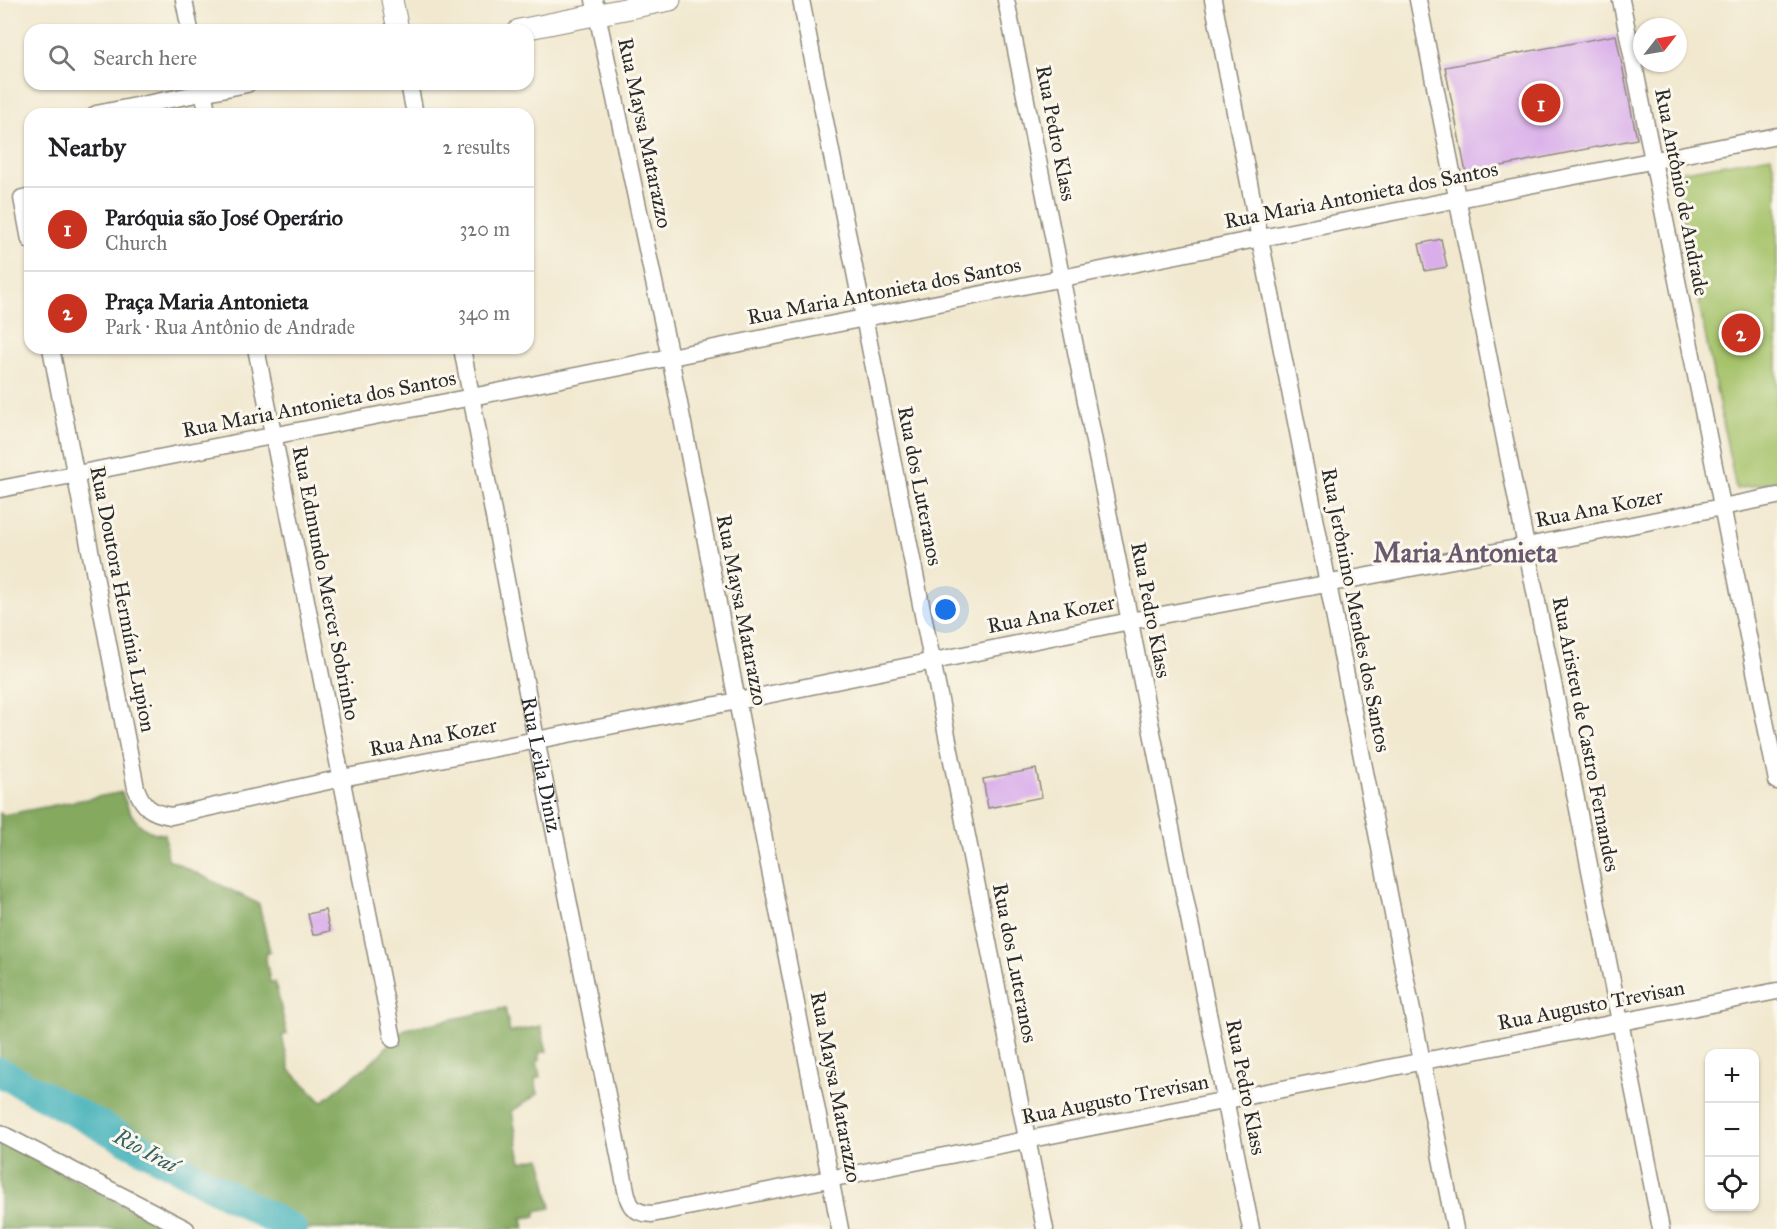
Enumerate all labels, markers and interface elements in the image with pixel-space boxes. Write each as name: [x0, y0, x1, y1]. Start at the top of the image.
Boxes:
north arrow: [1633, 18, 1687, 72]
search box: [24, 24, 534, 90]
street label: Rua Maysa Matarazzo: [612, 35, 678, 231]
icon: search: [45, 41, 78, 74]
text: Search here: [93, 44, 197, 71]
street label: Rua Pedro Klass: [1030, 63, 1082, 203]
pin: 1: [1522, 80, 1560, 126]
street label: Rua Antônio de Andrade: [1649, 86, 1715, 298]
text: Nearby: [48, 131, 126, 163]
text: 2 results: [442, 135, 510, 159]
street label: Rua Maria Antonieta dos Santos: [1222, 156, 1500, 234]
text: Paróquia são José Operário: [105, 204, 343, 231]
text: 1: [64, 217, 71, 241]
text: 320 m: [459, 217, 510, 241]
text: Church: [105, 231, 167, 255]
street label: Rua Maria Antonieta dos Santos: [745, 252, 1023, 330]
text: Praça Maria Antonieta: [105, 288, 308, 315]
text: 2: [63, 301, 72, 325]
text: 340 m: [458, 301, 510, 325]
pin: 2: [1722, 310, 1760, 356]
text: Park · Rua Antônio de Andrade: [105, 315, 355, 339]
street label: Rua Maria Antonieta dos Santos: [180, 365, 458, 443]
street label: Rua dos Luteranos: [892, 404, 948, 568]
street label: Rua Edmundo Mercer Sobrinho: [287, 444, 365, 723]
street label: Rua Doutora Hermínia Lupion: [84, 464, 162, 734]
street label: Rua Jerônimo Mendes dos Santos: [1316, 466, 1396, 754]
street label: Rua Ana Kozer: [1533, 483, 1665, 533]
street label: Rua Maysa Matarazzo: [711, 512, 773, 708]
district label: Maria Antonieta: [1373, 536, 1558, 569]
street label: Rua Pedro Klass: [1125, 540, 1177, 680]
street label: Rua Ana Kozer: [985, 589, 1117, 639]
street label: Rua Aristeu de Castro Fernandes: [1547, 594, 1625, 874]
your location: [931, 595, 960, 624]
street label: Rua Leila Diniz: [515, 695, 567, 835]
street label: Rua Ana Kozer: [367, 712, 499, 762]
street label: Rua dos Luteranos: [987, 881, 1043, 1045]
street label: Rua Augusto Trevisan: [1495, 974, 1687, 1036]
street label: Rua Maysa Matarazzo: [805, 989, 867, 1185]
street label: Rua Pedro Klass: [1220, 1017, 1272, 1157]
map controls: [1705, 1049, 1759, 1211]
button: +: [1705, 1049, 1759, 1103]
street label: Rua Augusto Trevisan: [1019, 1068, 1211, 1130]
button: −: [1705, 1103, 1759, 1157]
water label: Rio Iraí: [108, 1122, 186, 1181]
button: locate: [1705, 1157, 1759, 1211]

